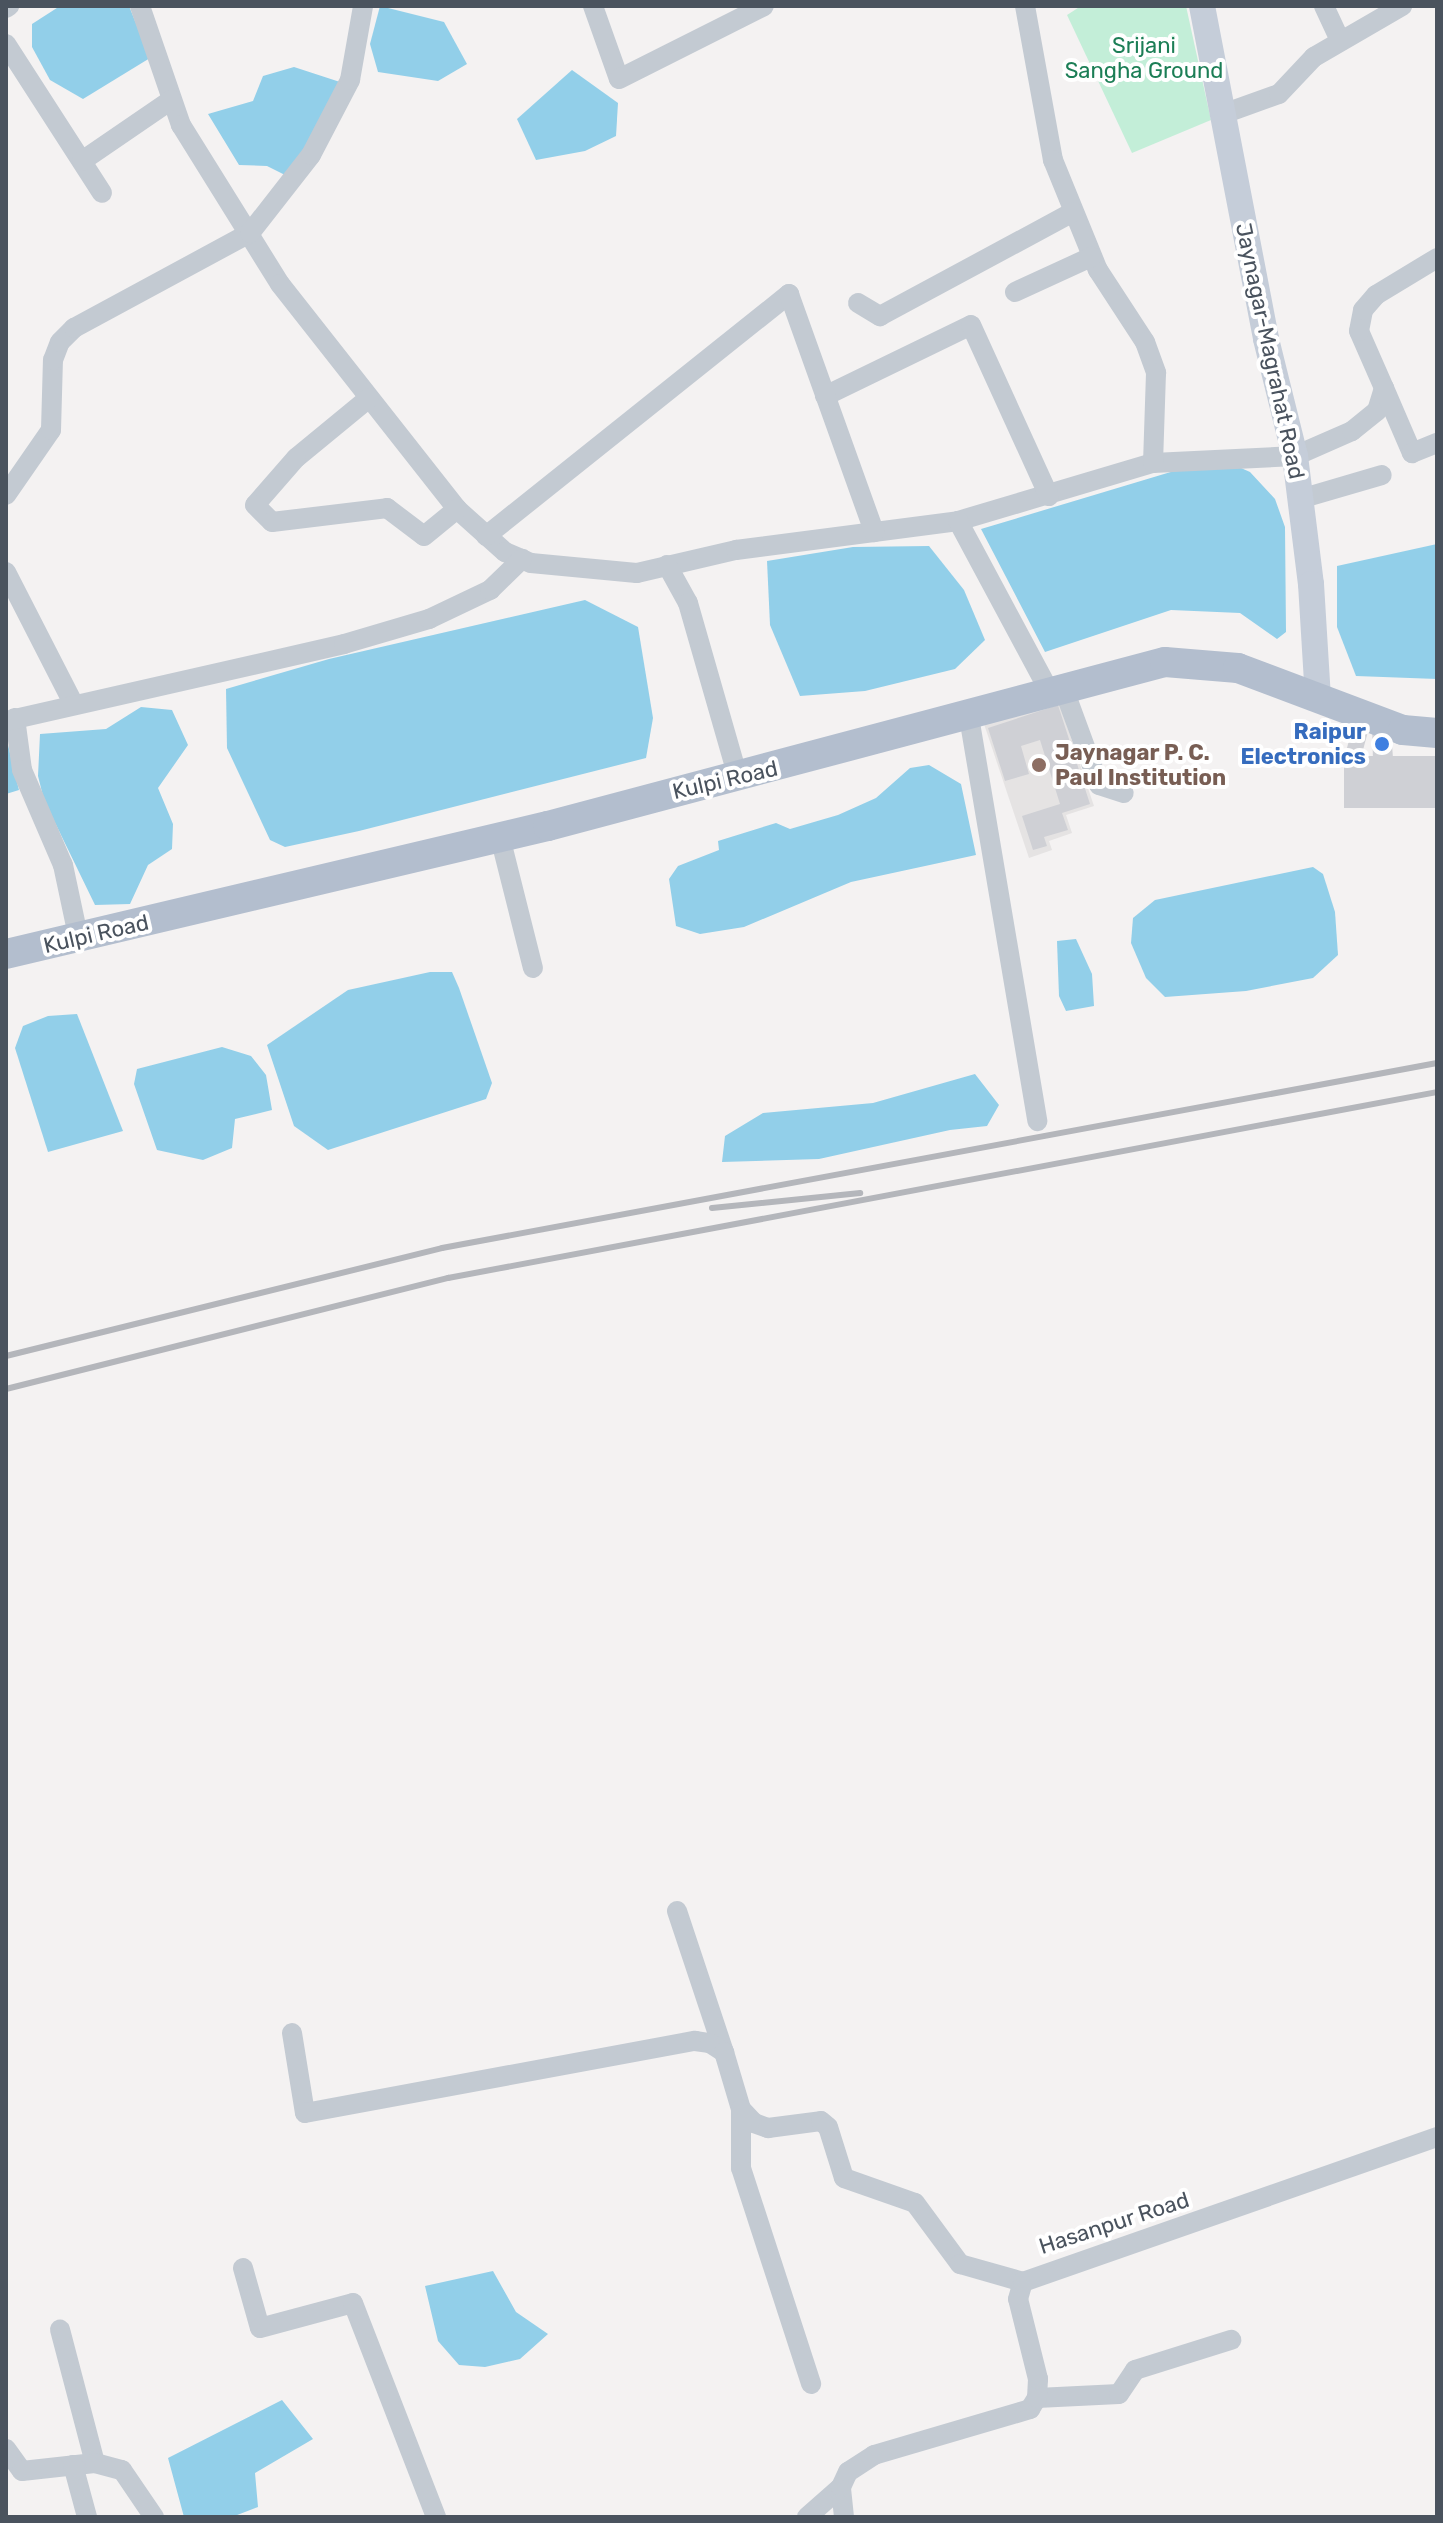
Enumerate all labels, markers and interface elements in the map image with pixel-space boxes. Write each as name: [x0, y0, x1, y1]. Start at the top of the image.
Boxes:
park label: Srijani Sangha Ground: [1065, 32, 1223, 84]
street label: Jaynagar-Magrahat Road: [1230, 220, 1310, 482]
place label: Raipur Electronics: [1240, 718, 1366, 770]
marker: Raipur Electronics: [1373, 735, 1391, 753]
place label: Jaynagar P. C. Paul Institution: [1055, 739, 1226, 790]
street label: Kulpi Road: [670, 755, 780, 805]
marker: Jaynagar P. C. Paul Institution: [1030, 756, 1048, 774]
street label: Kulpi Road: [41, 909, 151, 959]
street label: Hasanpur Road: [1035, 2186, 1193, 2260]

